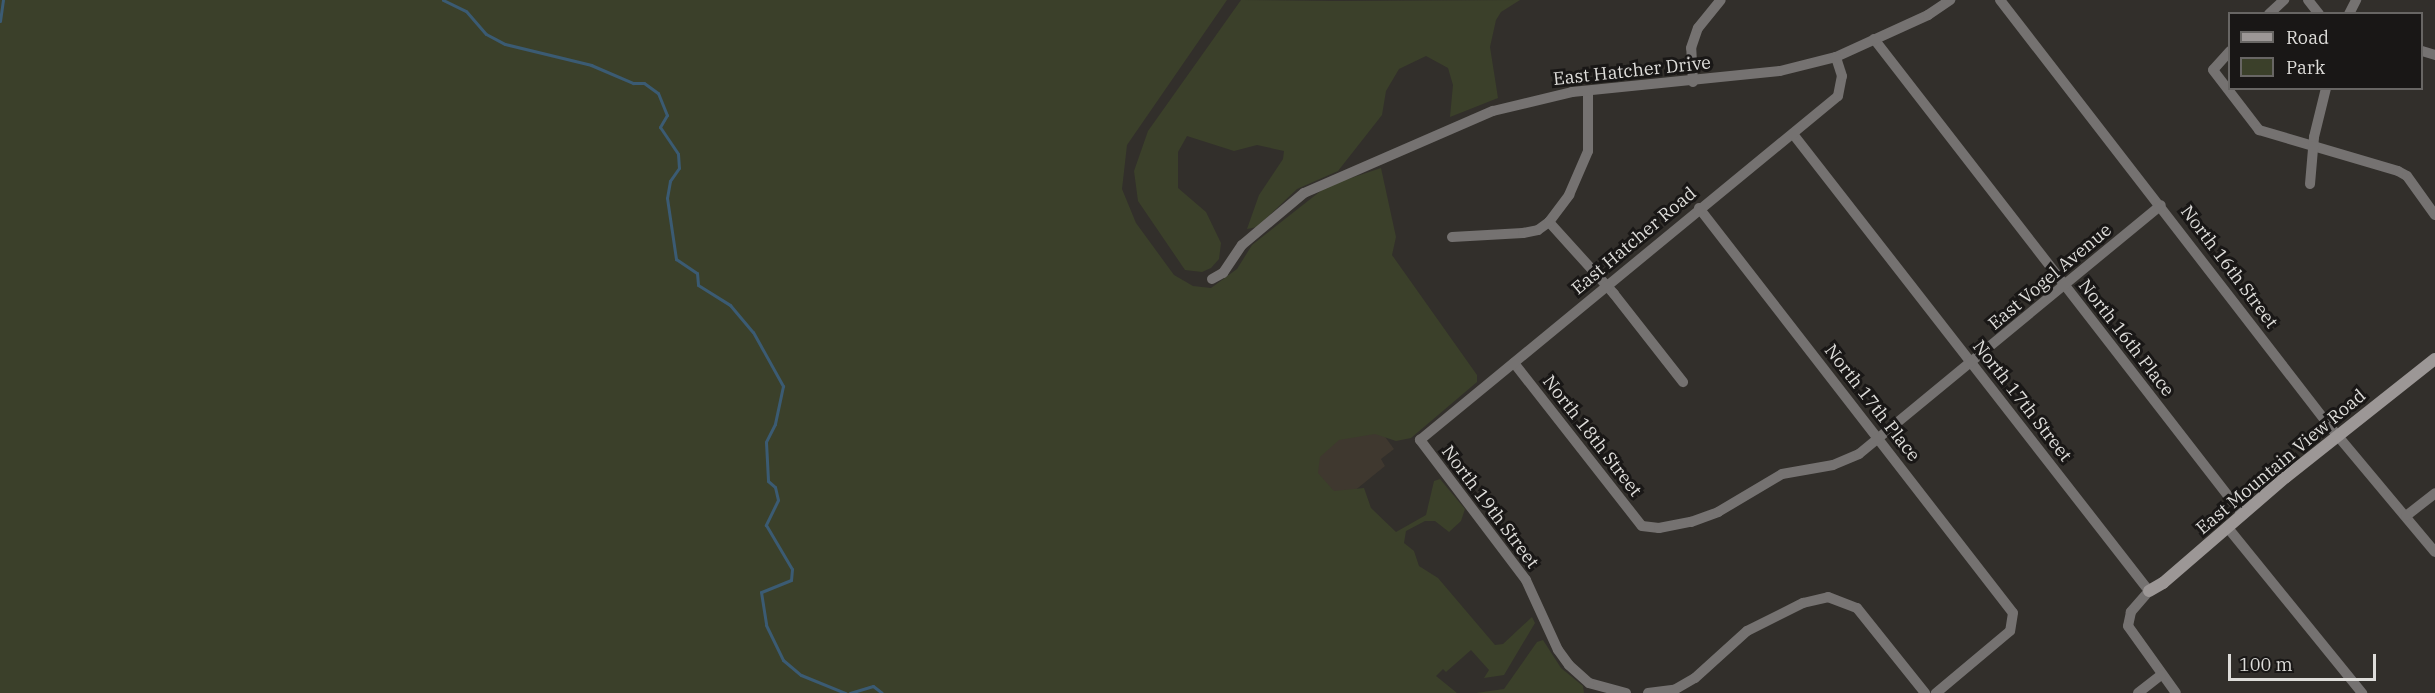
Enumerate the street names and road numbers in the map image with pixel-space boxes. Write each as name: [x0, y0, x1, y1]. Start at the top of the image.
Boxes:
street label: East Hatcher Drive: [1552, 52, 1712, 90]
street label: East Hatcher Road: [1567, 183, 1701, 299]
street label: North 16th Street: [2176, 201, 2282, 333]
street label: East Vogel Avenue: [1984, 219, 2116, 335]
street label: North 16th Place: [2074, 275, 2178, 401]
street label: North 17th Street: [1968, 336, 2076, 466]
street label: North 17th Place: [1820, 340, 1924, 466]
street label: North 18th Street: [1538, 371, 1646, 501]
street label: East Mountain View Road: [2192, 385, 2370, 539]
street label: North 19th Street: [1437, 441, 1543, 573]

